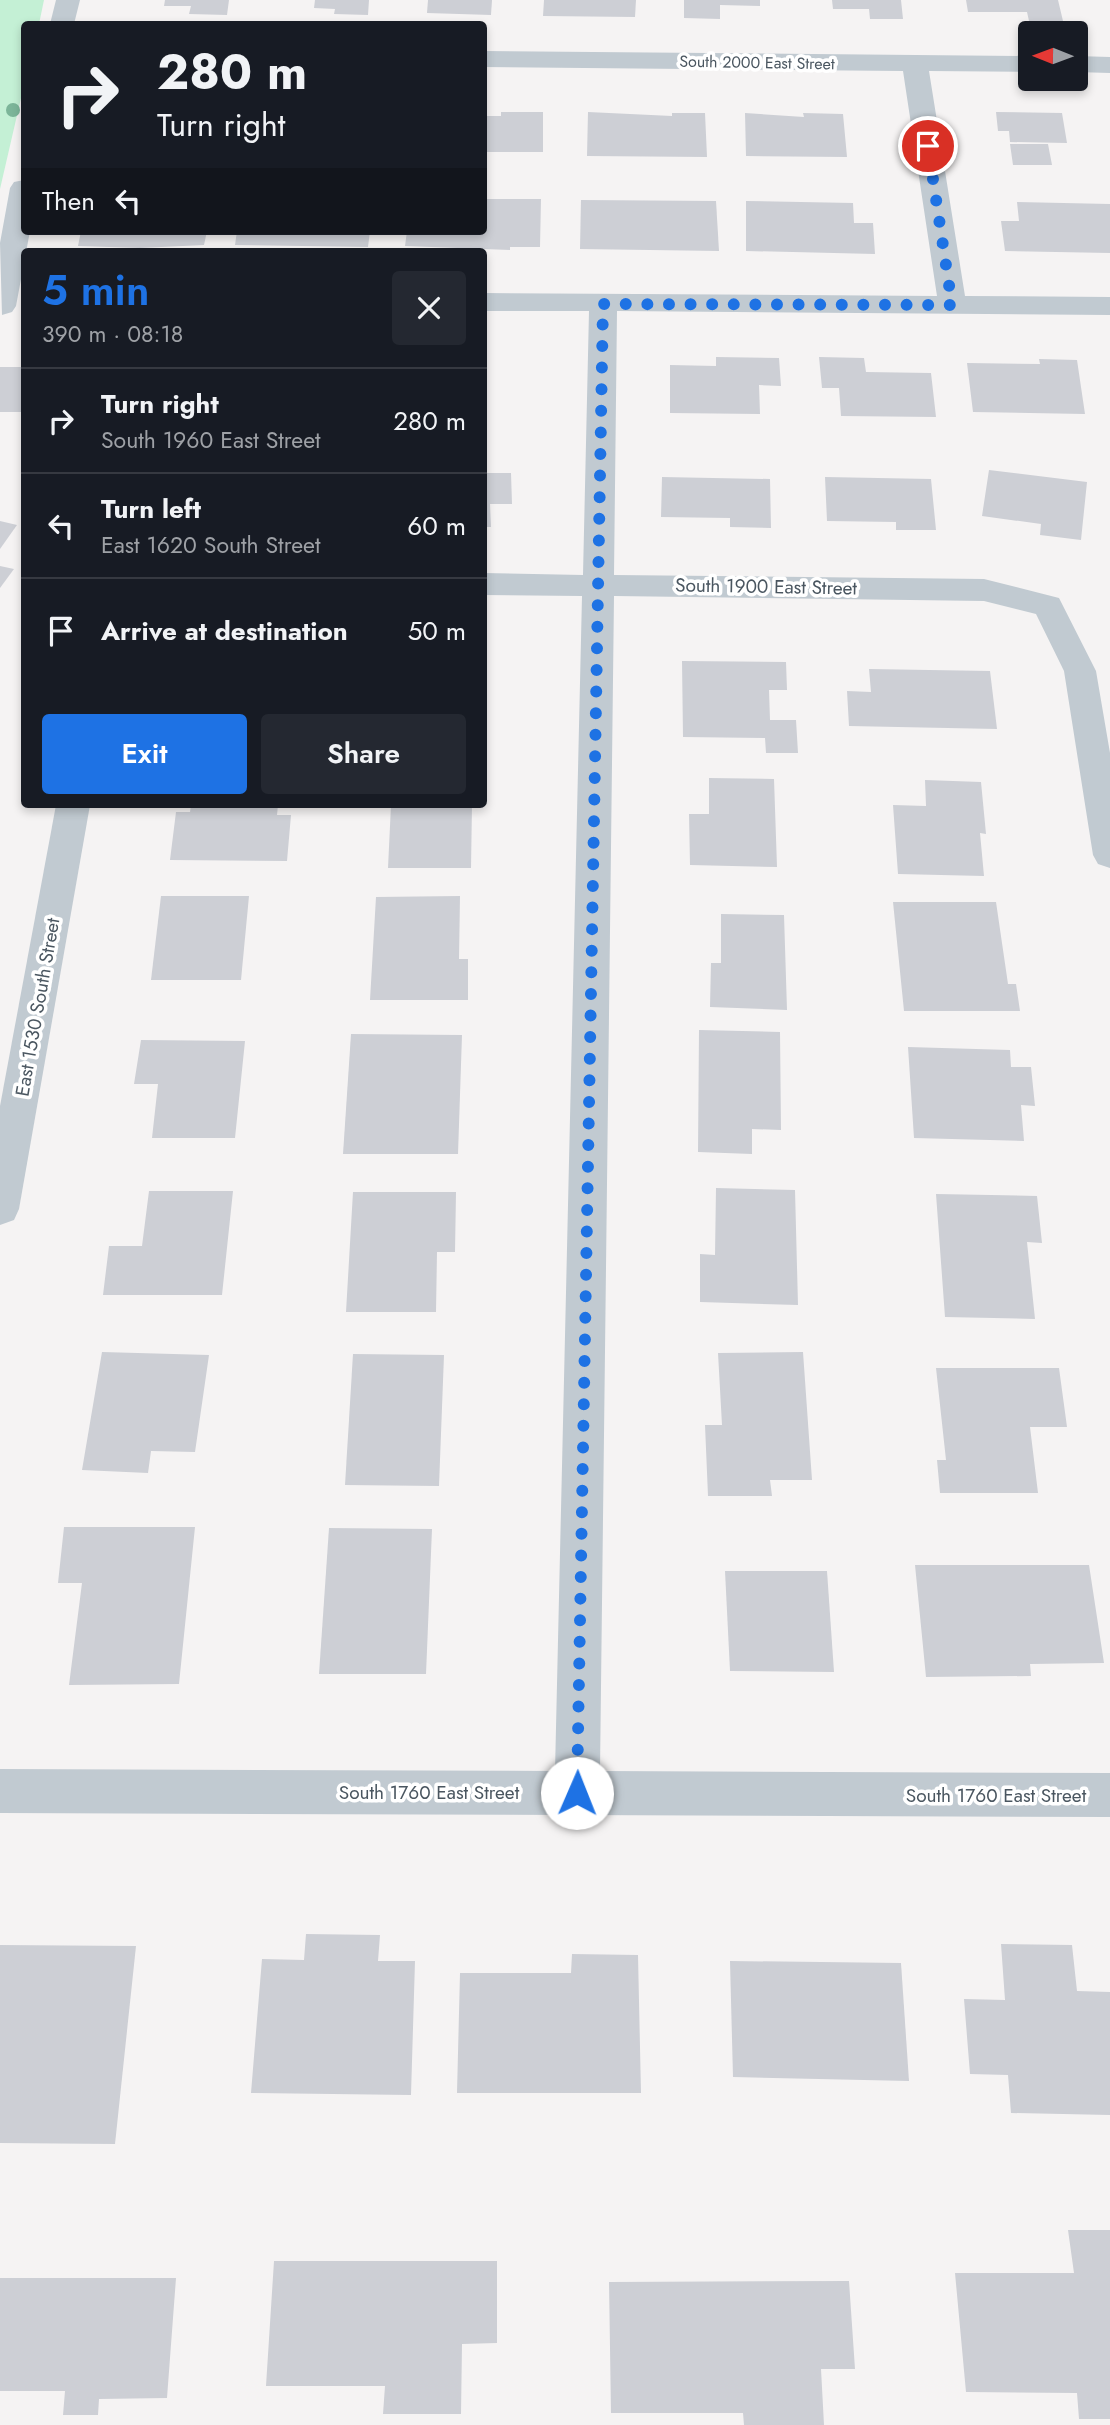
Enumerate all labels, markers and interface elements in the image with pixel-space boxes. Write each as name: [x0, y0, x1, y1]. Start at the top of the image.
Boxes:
north arrow: [1018, 21, 1088, 91]
map controls: [1018, 21, 1088, 91]
text: 280 m: [157, 37, 307, 107]
icon: right: [42, 49, 133, 140]
street label: South 2000 East Street: [679, 50, 835, 75]
text: Turn right: [157, 102, 286, 148]
pin: [898, 116, 958, 176]
icon: arrive: [909, 127, 947, 165]
text: Then: [42, 182, 95, 220]
icon: left: [109, 182, 147, 220]
text: 5 min: [42, 260, 149, 321]
button: close: [392, 271, 466, 345]
text: 390 m · 08:18: [42, 317, 183, 351]
text: Turn right: [101, 385, 219, 423]
icon: right: [42, 402, 80, 440]
text: 280 m: [393, 402, 466, 440]
text: South 1960 East Street: [101, 423, 321, 457]
text: Turn left: [101, 490, 201, 528]
icon: left: [42, 507, 80, 545]
text: 60 m: [407, 507, 466, 545]
text: East 1620 South Street: [101, 528, 320, 562]
street label: South 1900 East Street: [675, 571, 858, 602]
icon: arrive: [42, 612, 80, 650]
text: Arrive at destination: [101, 612, 348, 650]
text: 50 m: [408, 612, 466, 650]
button: Exit: [42, 714, 247, 794]
button: Share: [261, 714, 466, 794]
street label: East 1530 South Street: [9, 915, 67, 1098]
position arrow: [540, 1756, 614, 1830]
street label: South 1760 East Street: [339, 1779, 520, 1806]
street label: South 1760 East Street: [906, 1782, 1087, 1809]

